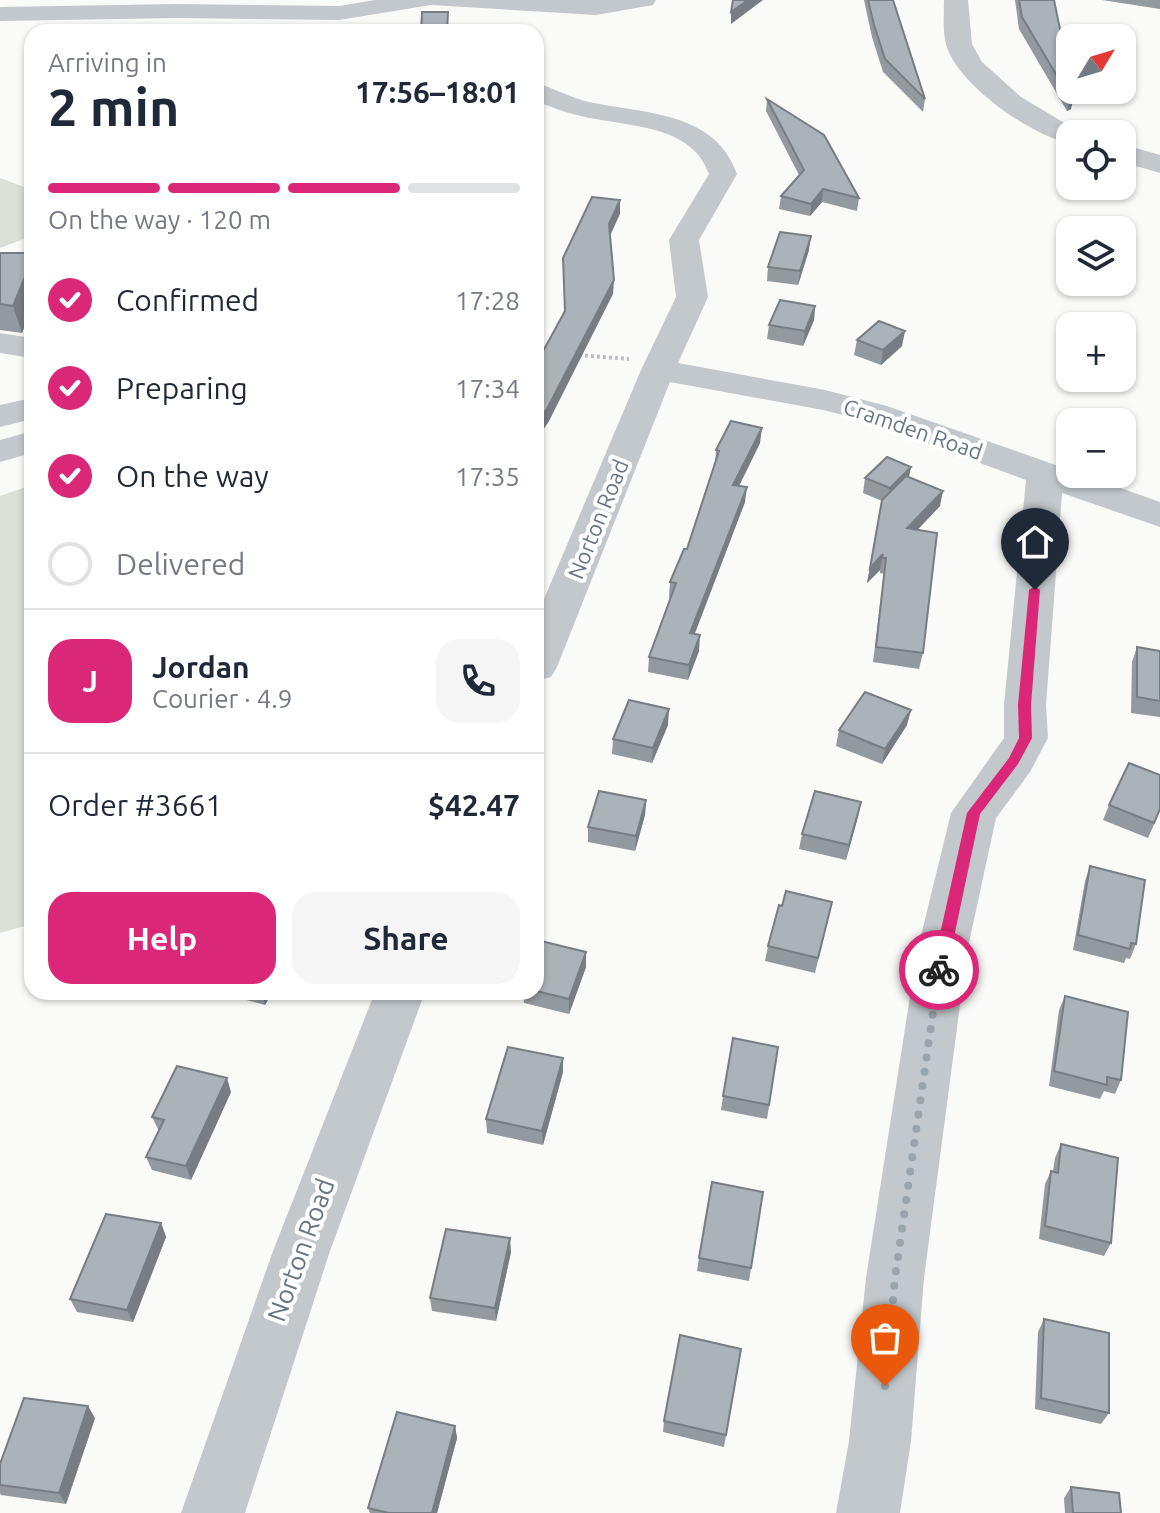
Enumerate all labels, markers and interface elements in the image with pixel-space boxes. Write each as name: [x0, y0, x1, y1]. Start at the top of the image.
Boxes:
north arrow: [1056, 24, 1136, 104]
map controls: [1056, 24, 1136, 488]
text: Arriving in: [48, 48, 167, 77]
text: 17:56–18:01: [355, 75, 520, 109]
text: 2 min: [48, 78, 179, 136]
button: locate: [1056, 120, 1136, 200]
text: On the way · 120 m: [48, 205, 271, 234]
button: layers: [1056, 216, 1136, 296]
icon: check: [48, 278, 92, 322]
text: Confirmed: [116, 283, 259, 317]
text: 17:28: [455, 286, 520, 315]
button: +: [1056, 312, 1136, 392]
icon: check: [48, 366, 92, 410]
text: Preparing: [116, 371, 248, 405]
text: 17:34: [455, 374, 520, 403]
street label: Cramden Road: [840, 393, 986, 464]
button: −: [1056, 408, 1136, 488]
icon: check: [48, 454, 92, 498]
street label: Norton Road: [562, 455, 633, 582]
text: On the way: [116, 459, 269, 493]
text: 17:35: [455, 462, 520, 491]
pin: [1001, 508, 1069, 590]
icon: home: [1013, 520, 1057, 564]
text: Delivered: [116, 547, 245, 581]
button: phone: [436, 639, 520, 723]
text: Jordan: [152, 650, 250, 684]
text: J: [82, 664, 98, 698]
text: Courier · 4.9: [152, 684, 292, 713]
text: Order #3661: [48, 788, 222, 822]
text: $42.47: [428, 788, 520, 822]
button: Help: [48, 892, 276, 984]
button: Share: [292, 892, 520, 984]
courier: [899, 930, 979, 1010]
icon: bike: [917, 948, 961, 992]
street label: Norton Road: [261, 1175, 340, 1325]
pin: [851, 1304, 919, 1386]
icon: bag: [863, 1316, 907, 1360]

